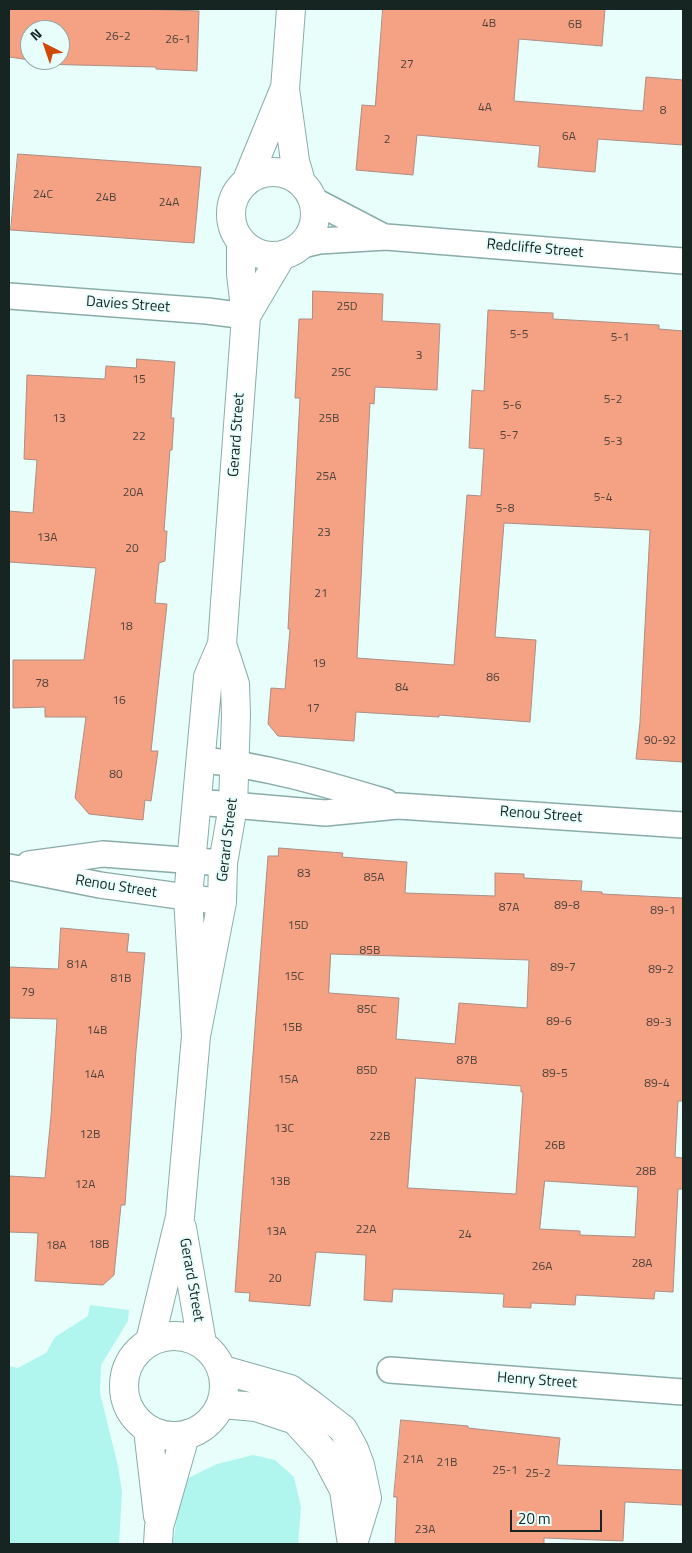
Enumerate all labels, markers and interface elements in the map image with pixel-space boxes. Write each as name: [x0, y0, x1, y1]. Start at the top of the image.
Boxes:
house number: 4B: [482, 17, 496, 31]
house number: 6B: [568, 18, 582, 32]
north arrow: [20, 20, 70, 70]
text: N: [25, 23, 46, 45]
house number: 26-2: [105, 30, 131, 44]
house number: 26-1: [165, 33, 191, 47]
house number: 27: [400, 58, 414, 72]
house number: 4A: [478, 101, 492, 115]
house number: 8: [660, 104, 666, 118]
house number: 6A: [562, 130, 576, 144]
house number: 2: [384, 133, 390, 147]
house number: 24C: [33, 188, 53, 202]
house number: 24B: [96, 191, 116, 205]
house number: 24A: [159, 196, 179, 210]
street label: Redcliffe Street: [486, 236, 584, 262]
street label: Davies Street: [85, 293, 171, 317]
house number: 25D: [336, 300, 358, 314]
house number: 5-5: [510, 328, 528, 342]
house number: 5-1: [611, 331, 629, 345]
house number: 3: [416, 349, 422, 363]
house number: 25C: [331, 366, 351, 380]
house number: 15: [132, 373, 146, 387]
street label: Gerard Street: [225, 392, 249, 478]
house number: 5-2: [604, 393, 622, 407]
house number: 5-6: [503, 399, 521, 413]
house number: 13: [52, 412, 66, 426]
house number: 25B: [319, 412, 339, 426]
house number: 5-7: [500, 429, 518, 443]
house number: 22: [132, 430, 146, 444]
house number: 5-3: [604, 435, 622, 449]
house number: 25A: [316, 470, 336, 484]
house number: 20A: [123, 486, 143, 500]
house number: 5-4: [594, 491, 612, 505]
house number: 5-8: [496, 502, 514, 516]
house number: 23: [317, 526, 331, 540]
house number: 13A: [37, 531, 57, 545]
house number: 20: [125, 542, 139, 556]
house number: 21: [314, 587, 328, 601]
house number: 18: [119, 620, 133, 634]
house number: 19: [312, 657, 326, 671]
house number: 86: [486, 671, 500, 685]
house number: 78: [35, 677, 49, 691]
house number: 84: [395, 681, 409, 695]
house number: 16: [112, 694, 126, 708]
house number: 17: [306, 702, 320, 716]
house number: 90-92: [644, 734, 676, 748]
house number: 80: [109, 768, 123, 782]
street label: Gerard Street: [214, 797, 242, 883]
street label: Renou Street: [499, 803, 583, 827]
house number: 83: [297, 867, 311, 881]
house number: 85A: [364, 871, 384, 885]
street label: Renou Street: [74, 872, 158, 902]
house number: 89-8: [554, 899, 580, 913]
house number: 87A: [499, 901, 519, 915]
house number: 89-1: [650, 904, 676, 918]
house number: 15D: [287, 919, 309, 933]
house number: 85B: [360, 944, 380, 958]
house number: 81A: [67, 958, 87, 972]
house number: 89-7: [550, 961, 576, 975]
house number: 89-2: [648, 963, 674, 977]
house number: 15C: [284, 970, 304, 984]
house number: 81B: [111, 972, 131, 986]
house number: 79: [21, 986, 35, 1000]
house number: 85C: [357, 1003, 377, 1017]
house number: 89-6: [546, 1015, 572, 1029]
house number: 89-3: [646, 1016, 672, 1030]
house number: 15B: [282, 1021, 302, 1035]
house number: 14B: [87, 1024, 107, 1038]
house number: 87B: [457, 1054, 477, 1068]
house number: 85D: [356, 1064, 378, 1078]
house number: 89-5: [542, 1067, 568, 1081]
house number: 14A: [84, 1068, 104, 1082]
house number: 15A: [278, 1073, 298, 1087]
house number: 89-4: [644, 1077, 670, 1091]
house number: 13C: [274, 1122, 294, 1136]
house number: 12B: [80, 1128, 100, 1142]
house number: 22B: [370, 1130, 390, 1144]
house number: 26B: [545, 1139, 565, 1153]
house number: 28B: [636, 1165, 656, 1179]
house number: 13B: [270, 1175, 290, 1189]
house number: 12A: [75, 1178, 95, 1192]
house number: 22A: [356, 1223, 376, 1237]
house number: 13A: [266, 1225, 286, 1239]
house number: 24: [458, 1228, 472, 1242]
street label: Gerard Street: [175, 1237, 207, 1323]
house number: 18B: [89, 1238, 109, 1252]
house number: 18A: [46, 1239, 66, 1253]
house number: 28A: [632, 1257, 652, 1271]
house number: 26A: [532, 1260, 552, 1274]
house number: 20: [268, 1272, 282, 1286]
street label: Henry Street: [496, 1369, 578, 1393]
house number: 21A: [403, 1453, 423, 1467]
house number: 21B: [437, 1456, 457, 1470]
house number: 25-1: [492, 1464, 518, 1478]
house number: 25-2: [525, 1467, 551, 1481]
scale bar: [512, 1500, 604, 1532]
text: 20 m: [518, 1507, 551, 1530]
house number: 23A: [415, 1523, 435, 1537]

